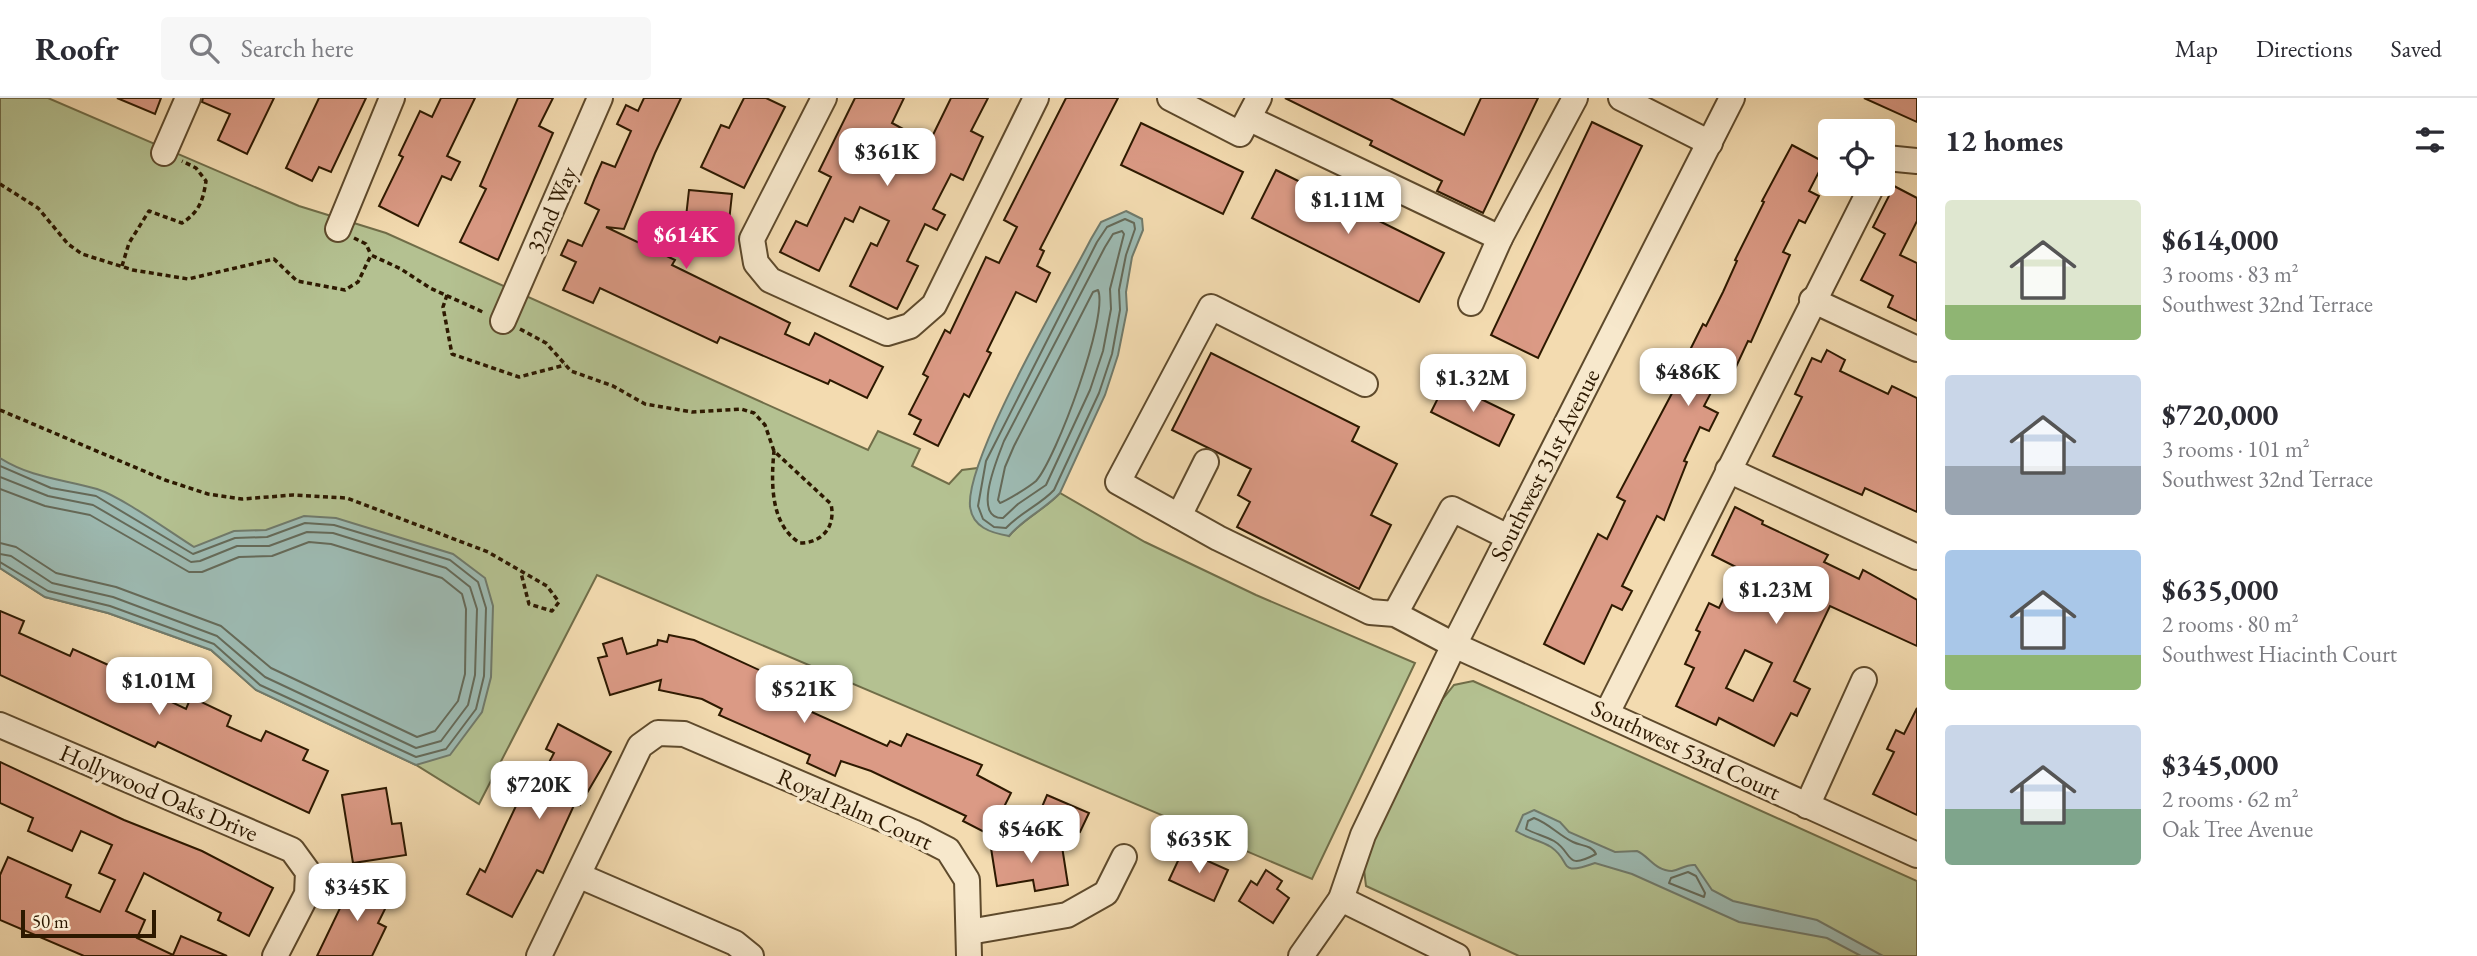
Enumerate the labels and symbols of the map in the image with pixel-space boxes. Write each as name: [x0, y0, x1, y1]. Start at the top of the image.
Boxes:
pin: $361K: [838, 129, 936, 188]
street label: 32nd Way: [519, 161, 584, 258]
pin: $1.11M: [1291, 176, 1405, 236]
pin: $614K: [637, 212, 735, 271]
pin: $486K: [1639, 348, 1737, 408]
pin: $1.32M: [1416, 354, 1530, 414]
street label: Southwest 31st Avenue: [1483, 363, 1607, 566]
pin: $1.23M: [1719, 566, 1833, 626]
pin: $1.01M: [102, 658, 216, 717]
pin: $521K: [755, 666, 853, 725]
street label: Southwest 53rd Court: [1587, 692, 1786, 807]
street label: Hollywood Oaks Drive: [55, 737, 263, 848]
street label: Royal Palm Court: [773, 760, 938, 857]
pin: $720K: [490, 762, 588, 821]
pin: $546K: [982, 806, 1080, 865]
pin: $635K: [1150, 816, 1248, 875]
pin: $345K: [308, 864, 406, 923]
scale bar: [21, 907, 156, 939]

